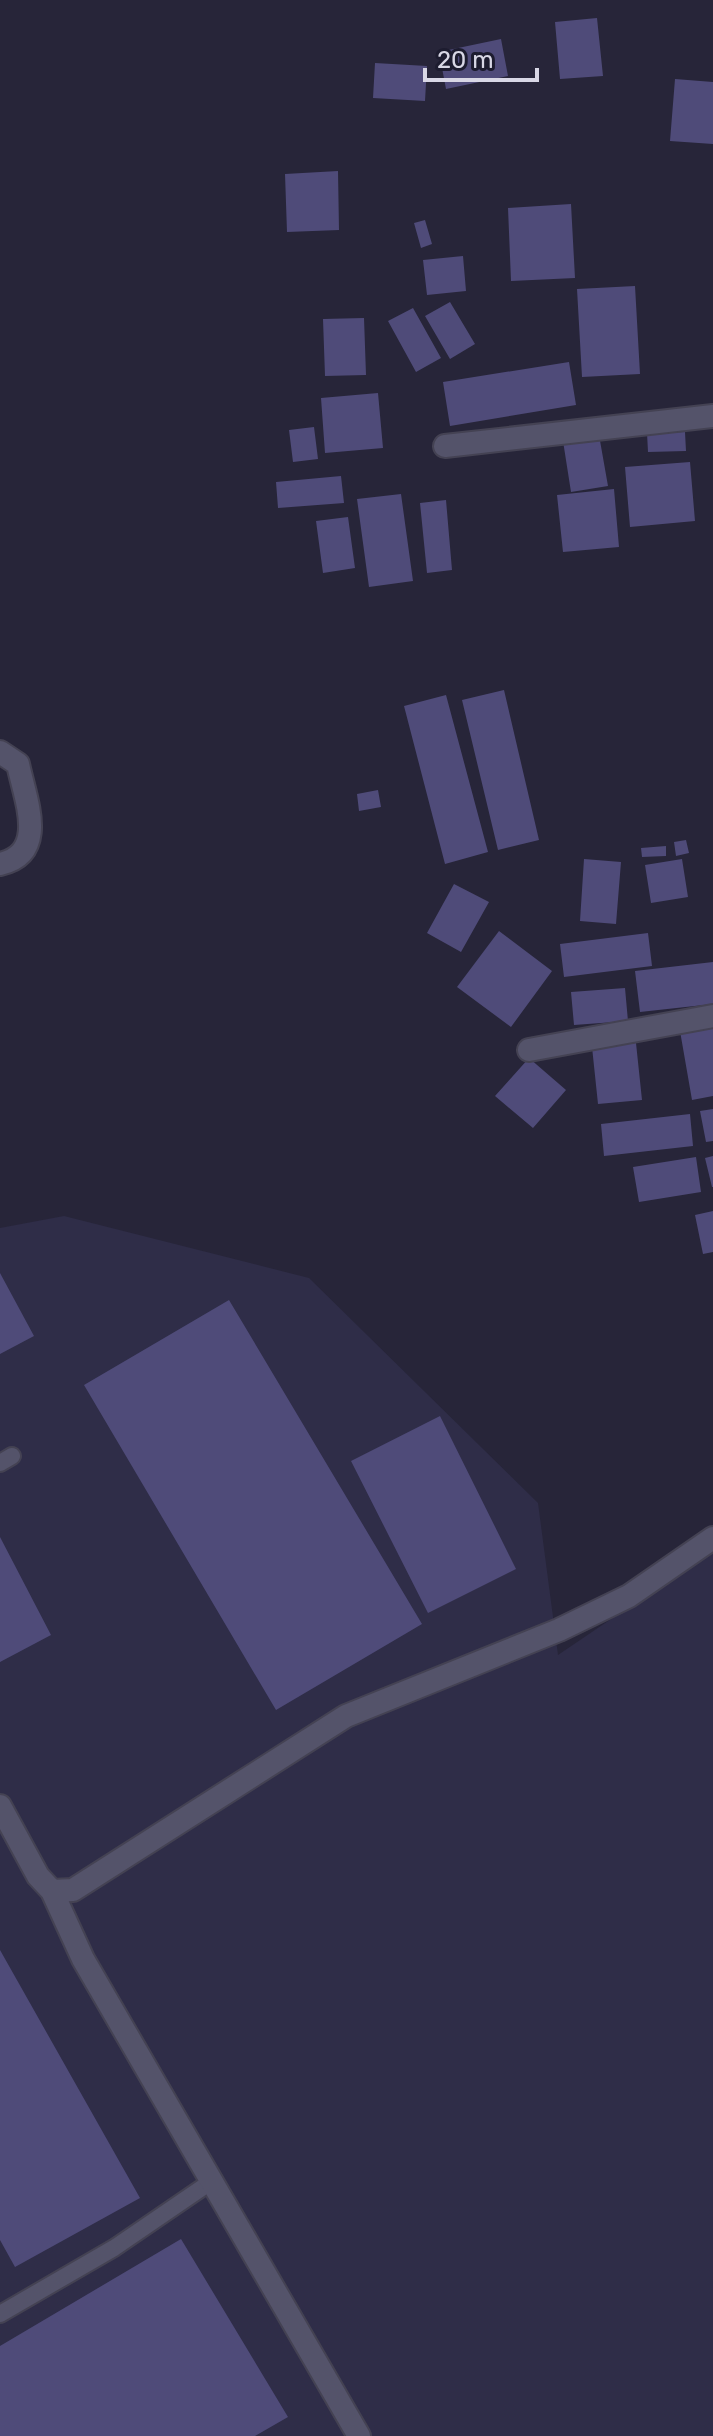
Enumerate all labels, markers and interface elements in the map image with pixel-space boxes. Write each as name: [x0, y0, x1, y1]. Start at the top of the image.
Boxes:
scale bar: [425, 32, 537, 82]
text: 20 m: [437, 46, 494, 74]

